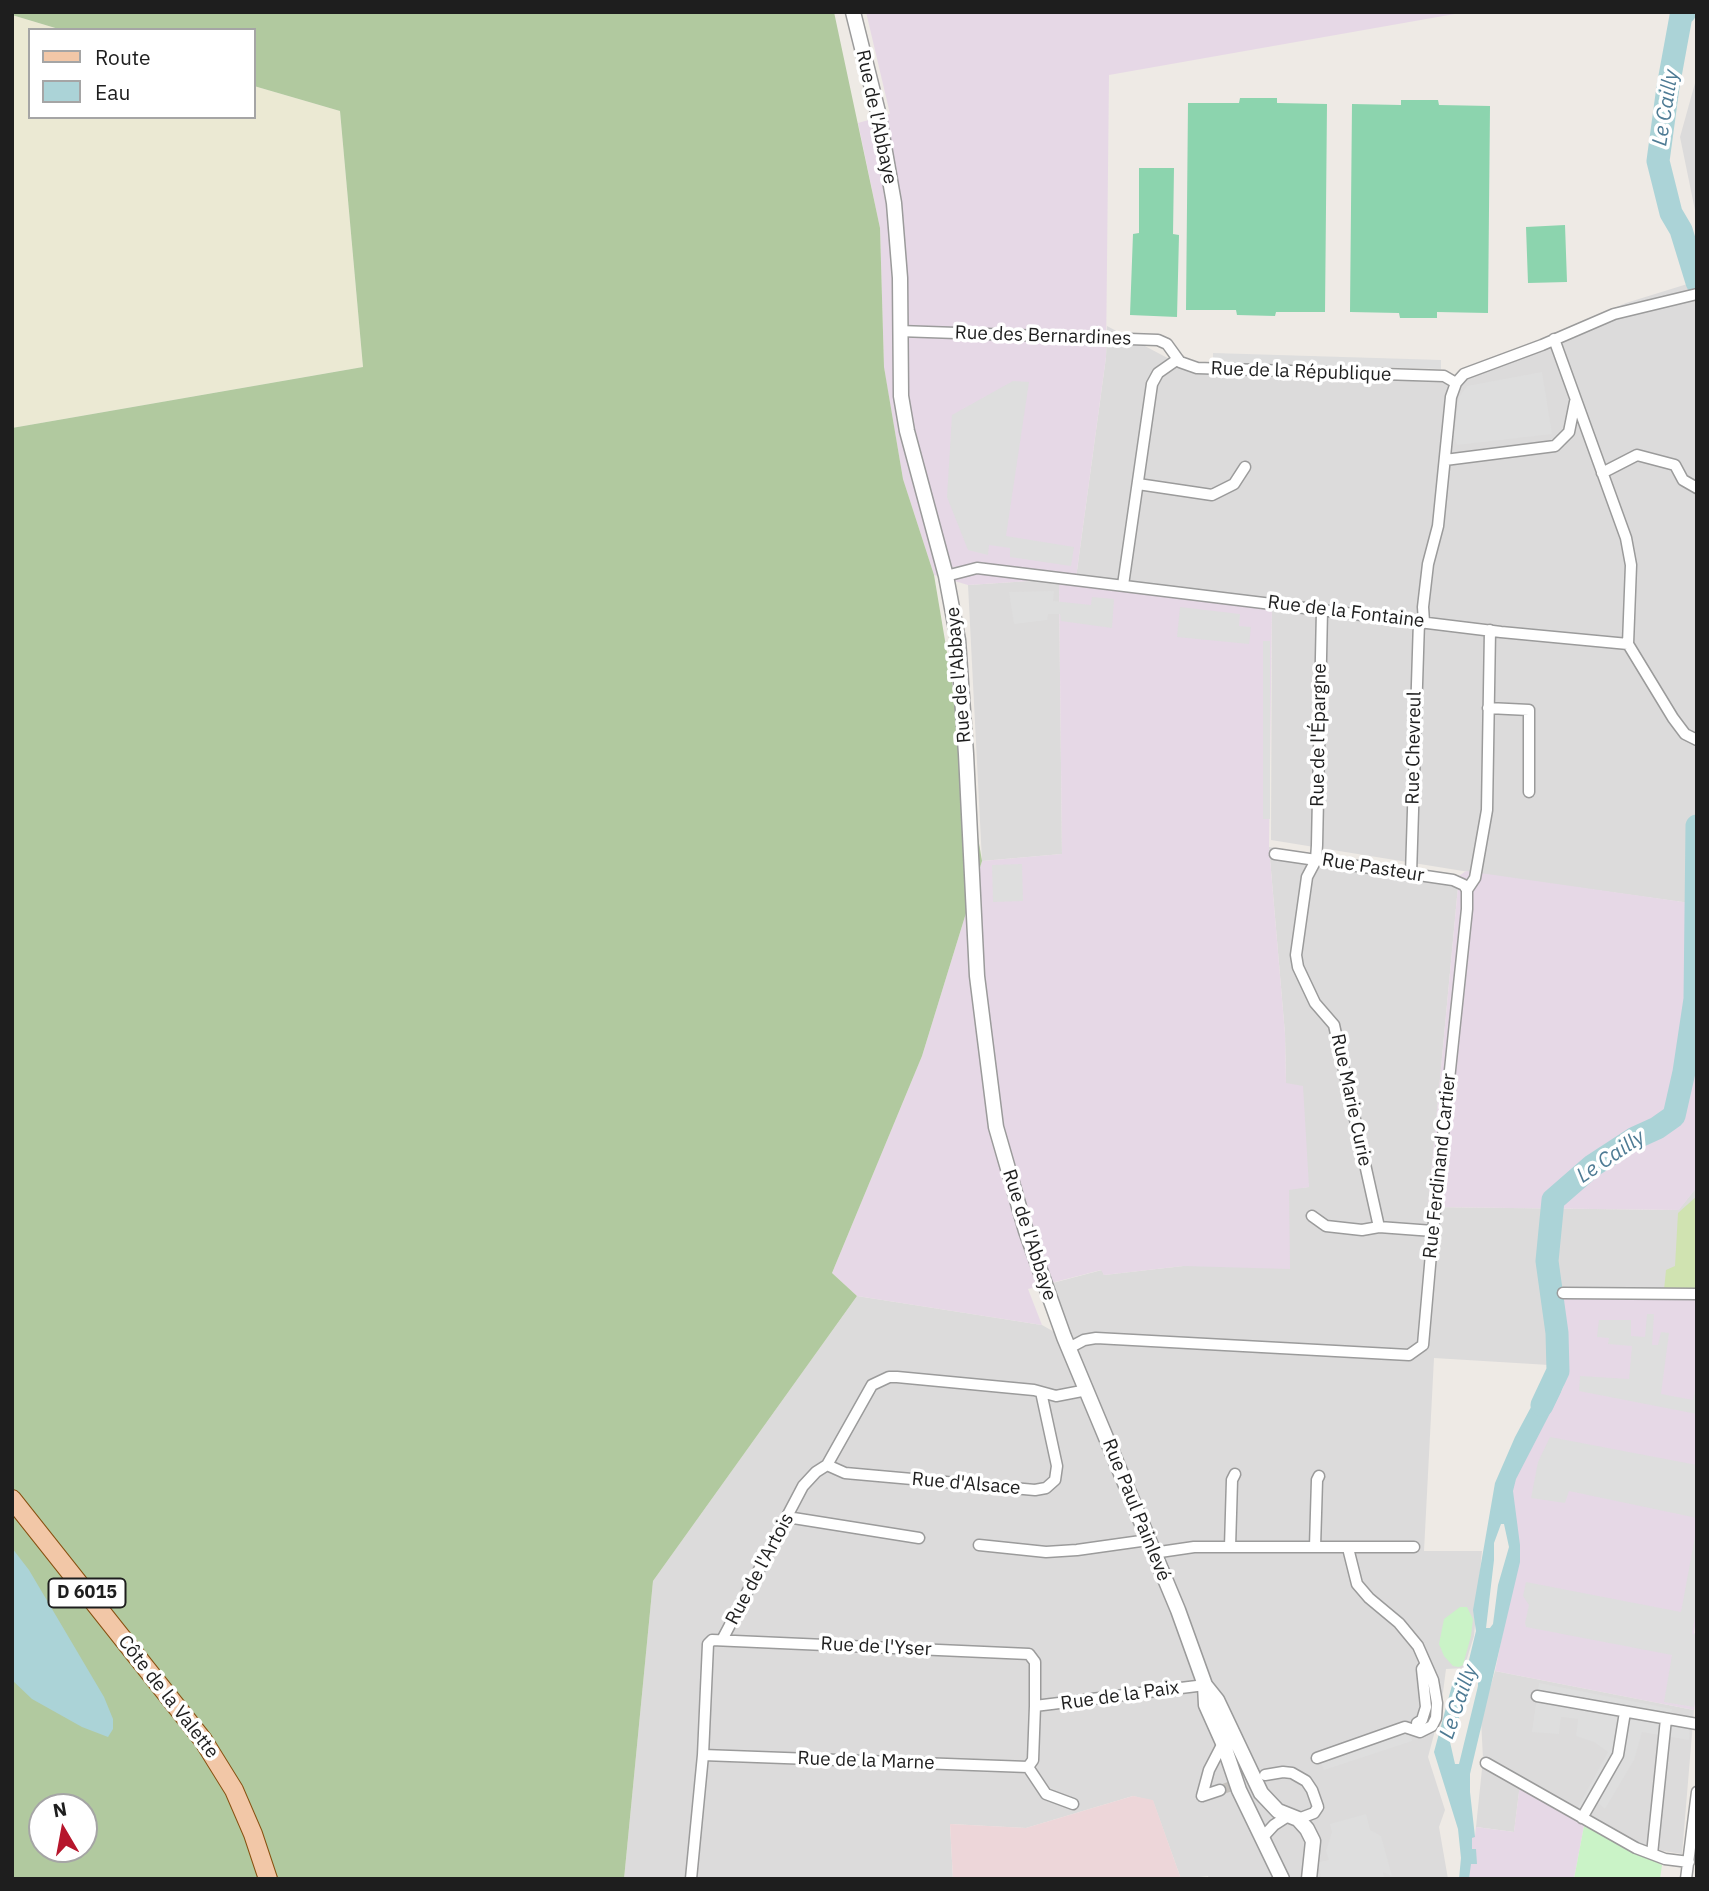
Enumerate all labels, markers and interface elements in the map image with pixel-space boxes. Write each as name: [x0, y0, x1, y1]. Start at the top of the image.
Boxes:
legend: [28, 28, 256, 119]
text: Route: [95, 43, 151, 71]
street label: Rue de l'Abbaye: [851, 48, 901, 186]
water label: Le Cailly: [1648, 68, 1684, 148]
text: Eau: [95, 78, 130, 106]
street label: Rue des Bernardines: [954, 322, 1132, 350]
street label: Rue de la République: [1210, 357, 1392, 387]
street label: Rue de la Fontaine: [1266, 591, 1426, 633]
street label: Rue de l'Abbaye: [942, 606, 976, 744]
street label: Rue de l'Épargne: [1306, 663, 1332, 807]
street label: Rue Chevreul: [1402, 691, 1426, 805]
street label: Rue Pasteur: [1320, 849, 1426, 887]
street label: Rue Marie Curie: [1326, 1032, 1376, 1168]
street label: Rue Ferdinand Cartier: [1419, 1072, 1461, 1260]
water label: Le Cailly: [1572, 1125, 1650, 1189]
street label: Rue de l'Abbaye: [997, 1166, 1061, 1304]
street label: Rue Paul Painlevé: [1097, 1435, 1175, 1585]
street label: Rue d'Alsace: [911, 1468, 1021, 1500]
street label: Rue de l'Artois: [721, 1509, 799, 1629]
road number: D 6015: [48, 1578, 126, 1608]
street label: Côte de la Valette: [113, 1631, 223, 1763]
street label: Rue de l'Yser: [820, 1633, 932, 1661]
water label: Le Cailly: [1435, 1662, 1483, 1742]
street label: Rue de la Paix: [1059, 1676, 1181, 1716]
street label: Rue de la Marne: [797, 1747, 935, 1775]
north arrow: [28, 1793, 98, 1863]
text: N: [51, 1796, 69, 1822]

